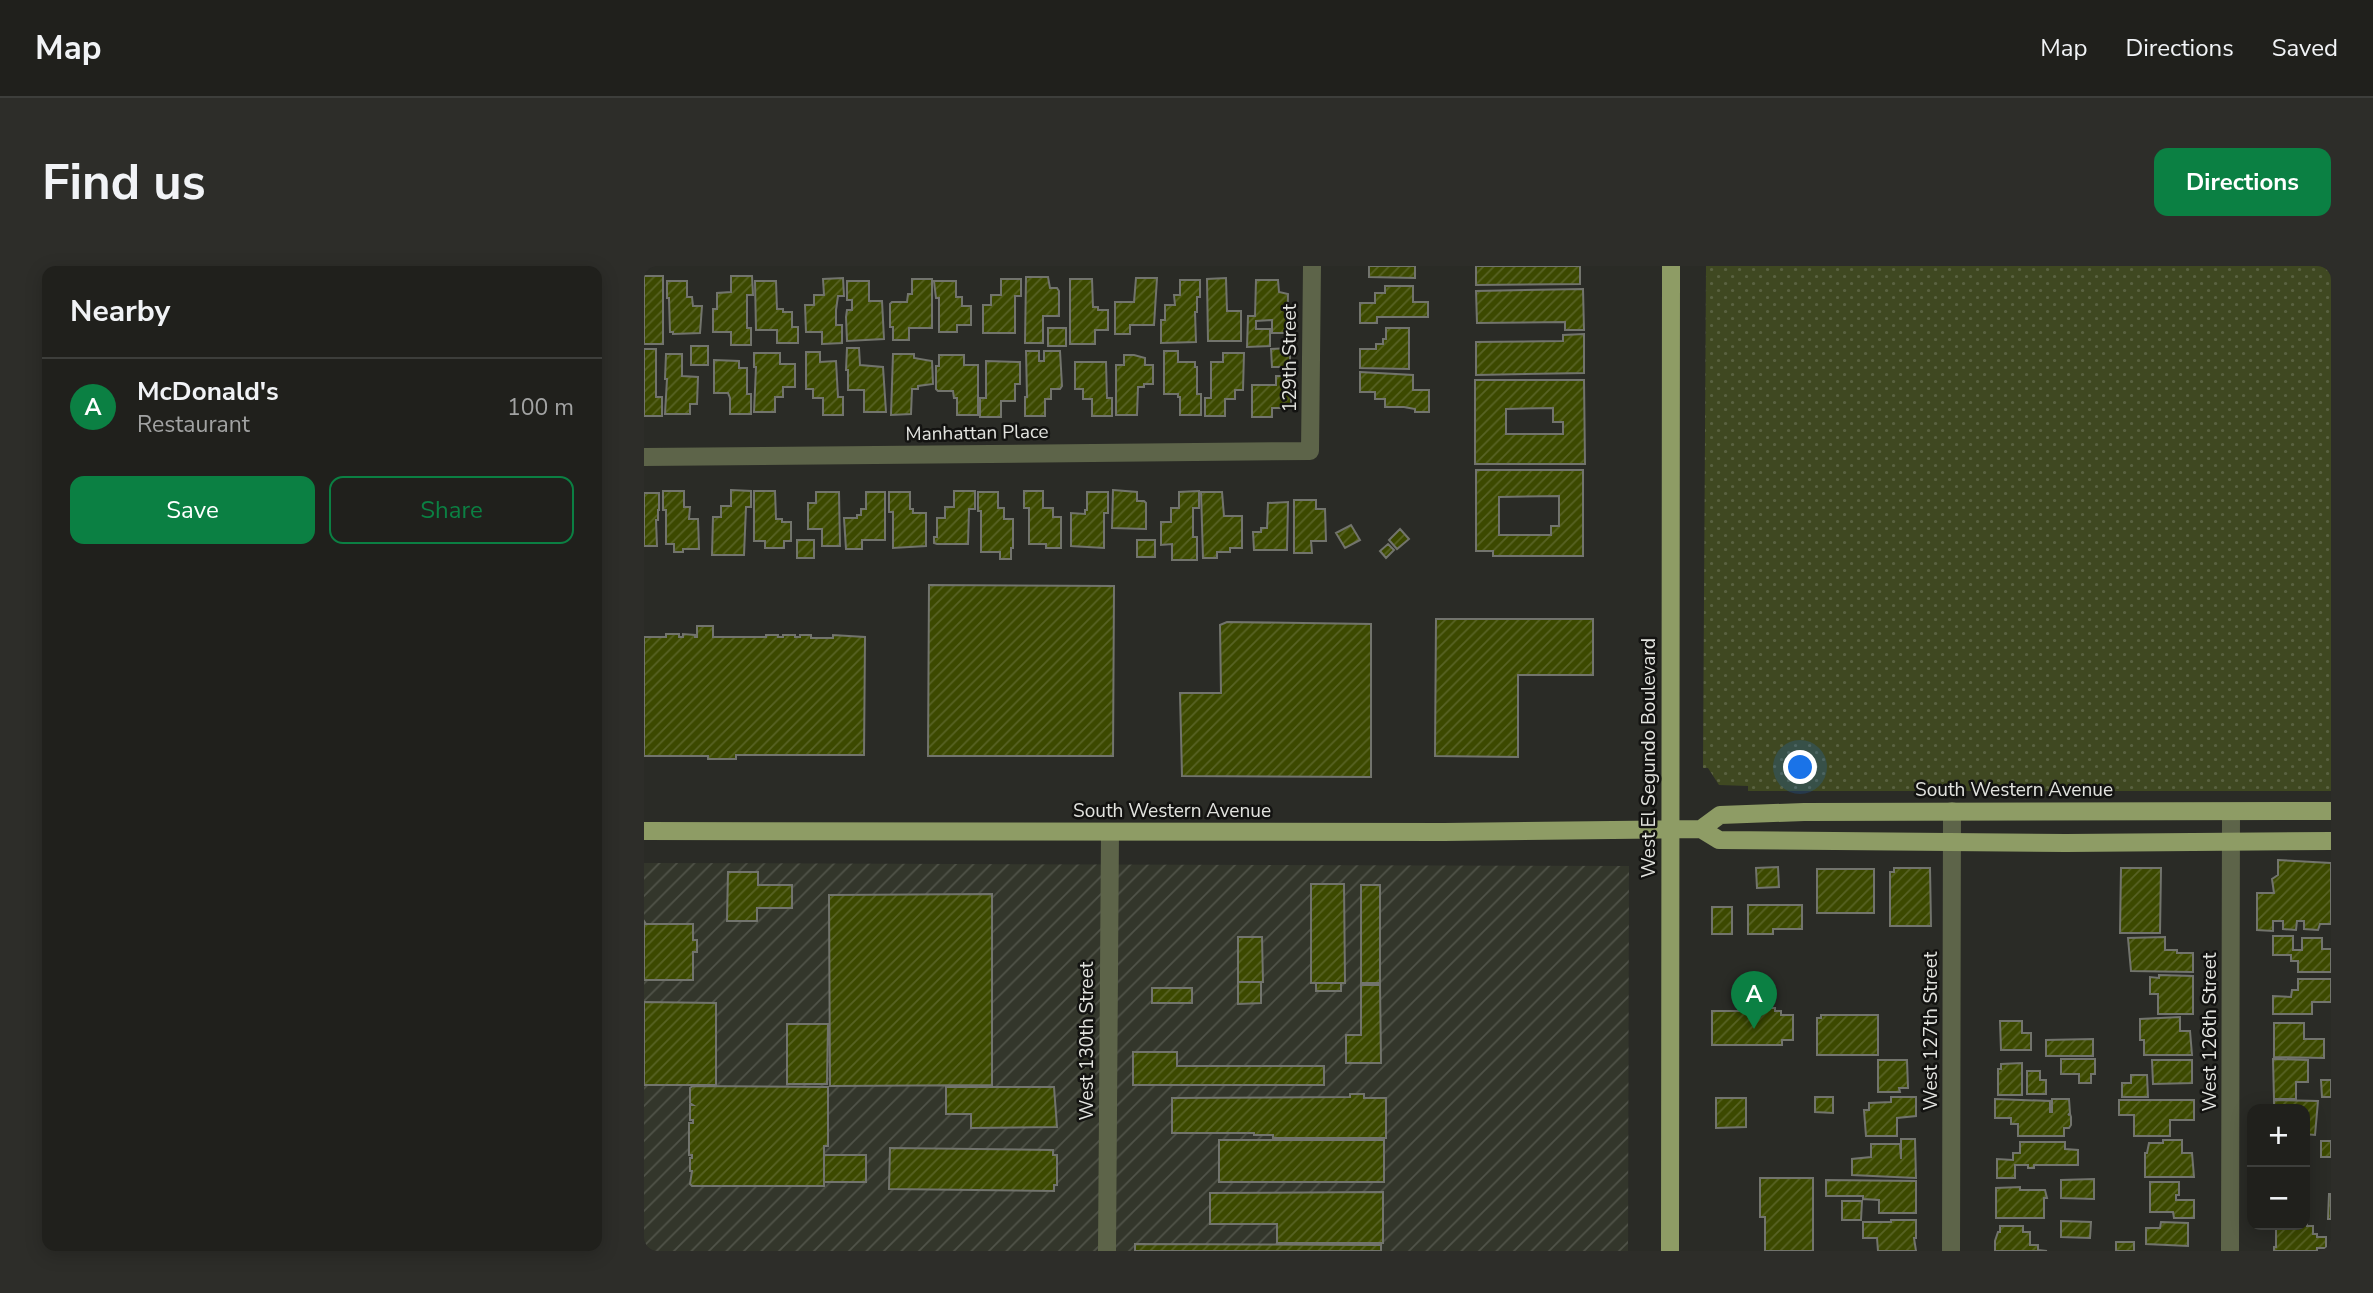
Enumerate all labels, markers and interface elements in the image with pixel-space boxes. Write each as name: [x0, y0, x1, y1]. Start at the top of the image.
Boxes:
text: Map: [35, 26, 102, 71]
text: Map: [2040, 32, 2087, 64]
text: Directions: [2125, 32, 2234, 64]
text: Saved: [2272, 32, 2338, 64]
button: Directions: [2154, 148, 2331, 216]
text: Find us: [42, 149, 206, 216]
text: Nearby: [70, 291, 170, 332]
street label: 129th Street: [1277, 303, 1303, 412]
text: McDonald's: [137, 374, 279, 409]
text: A: [84, 392, 102, 423]
text: 100 m: [507, 392, 574, 423]
text: Restaurant: [137, 409, 250, 440]
street label: Manhattan Place: [905, 419, 1049, 447]
button: Save: [70, 476, 315, 544]
button: Share: [329, 476, 574, 544]
street label: West El Segundo Boulevard: [1636, 638, 1662, 878]
your location: [1783, 750, 1817, 784]
street label: South Western Avenue: [1915, 777, 2113, 803]
street label: South Western Avenue: [1073, 798, 1271, 824]
street label: West 127th Street: [1918, 951, 1944, 1110]
street label: West 126th Street: [2197, 952, 2223, 1111]
street label: West 130th Street: [1074, 961, 1100, 1120]
pin: A: [1731, 971, 1777, 1029]
map controls: [2247, 1104, 2310, 1230]
button: +: [2247, 1104, 2310, 1167]
button: −: [2247, 1167, 2310, 1230]

